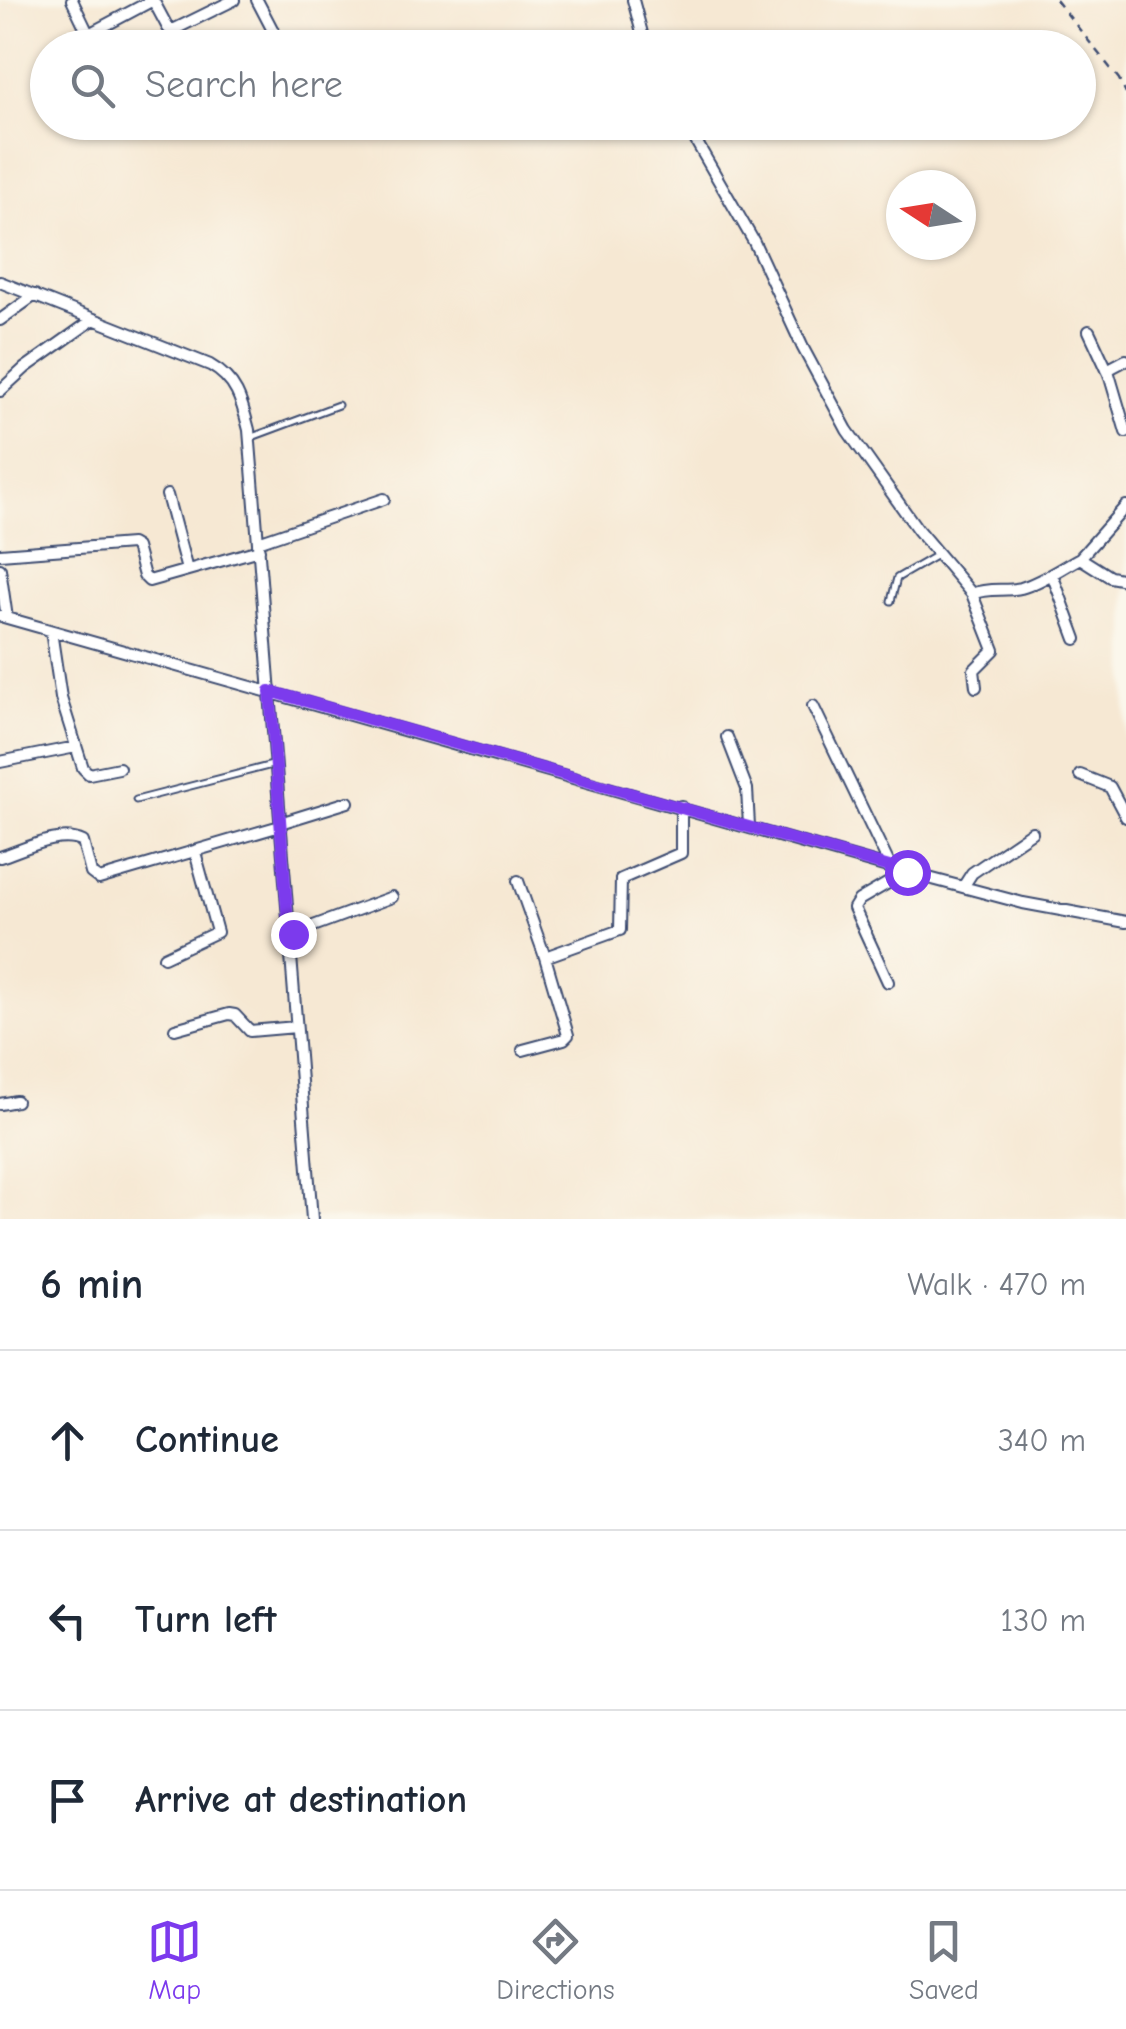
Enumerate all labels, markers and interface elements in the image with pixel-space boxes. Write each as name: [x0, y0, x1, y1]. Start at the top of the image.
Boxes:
search box: [30, 30, 1096, 140]
icon: search: [65, 58, 120, 113]
text: Search here: [145, 63, 343, 107]
north arrow: [886, 170, 976, 260]
route start: [885, 850, 931, 896]
route end: [271, 912, 317, 958]
text: 6 min: [40, 1260, 143, 1309]
text: Walk · 470 m: [907, 1266, 1086, 1303]
icon: ahead: [40, 1413, 95, 1468]
text: Continue: [135, 1418, 279, 1462]
text: 340 m: [998, 1422, 1086, 1459]
icon: left: [40, 1593, 95, 1648]
text: Turn left: [135, 1598, 276, 1642]
text: 130 m: [1000, 1602, 1086, 1639]
icon: arrive: [40, 1773, 95, 1828]
text: Arrive at destination: [135, 1778, 467, 1822]
tab: Map: [147, 1914, 202, 2006]
tab: Directions: [496, 1914, 615, 2006]
tab: Saved: [909, 1914, 979, 2006]

